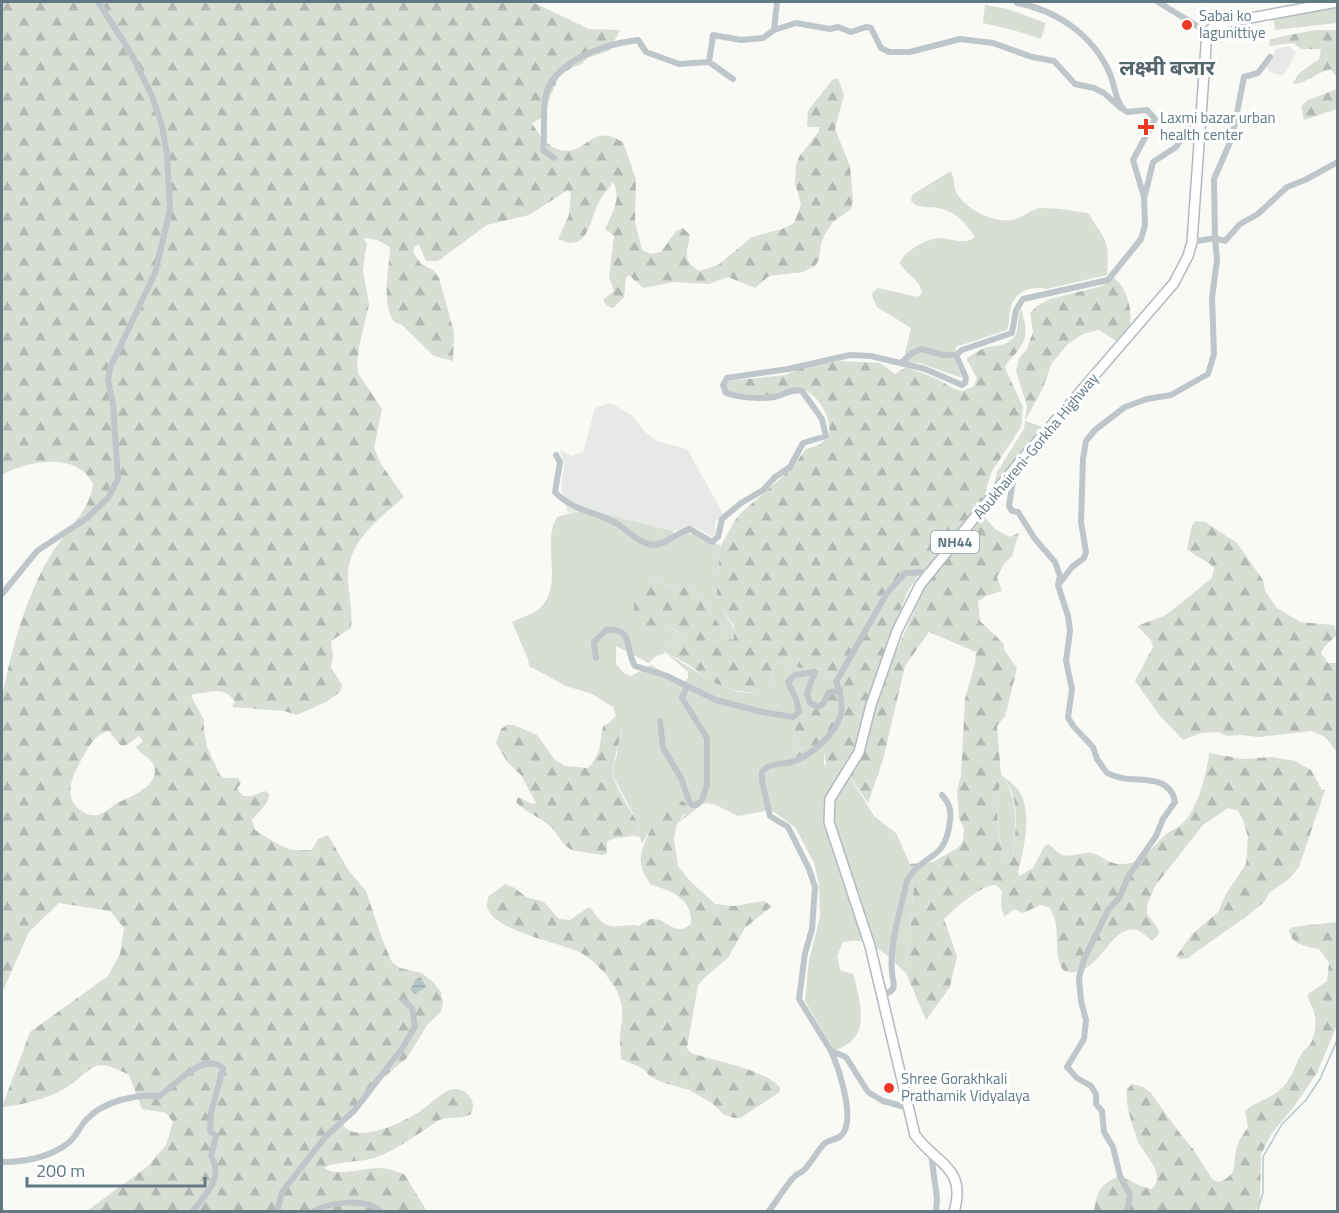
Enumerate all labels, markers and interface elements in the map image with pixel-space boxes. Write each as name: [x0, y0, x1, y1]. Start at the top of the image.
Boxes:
place label: Sabai ko lagunittiye: [1199, 4, 1266, 44]
marker: Sabai ko lagunittiye: [1180, 18, 1194, 32]
district label: लक्ष्मी बजार: [1119, 51, 1215, 83]
place label: Laxmi bazar urban health center: [1160, 106, 1275, 146]
marker: Laxmi bazar urban health center: [1137, 118, 1155, 136]
street label: Abukhaireni-Gorkha Highway: [967, 367, 1104, 524]
road number: NH44: [931, 531, 979, 553]
place label: Shree Gorakhkali Prathamik Vidyalaya: [901, 1067, 1030, 1107]
marker: Shree Gorakhkali Prathamik Vidyalaya: [882, 1081, 896, 1095]
scale bar: [27, 1150, 206, 1188]
text: 200 m: [36, 1157, 85, 1184]

